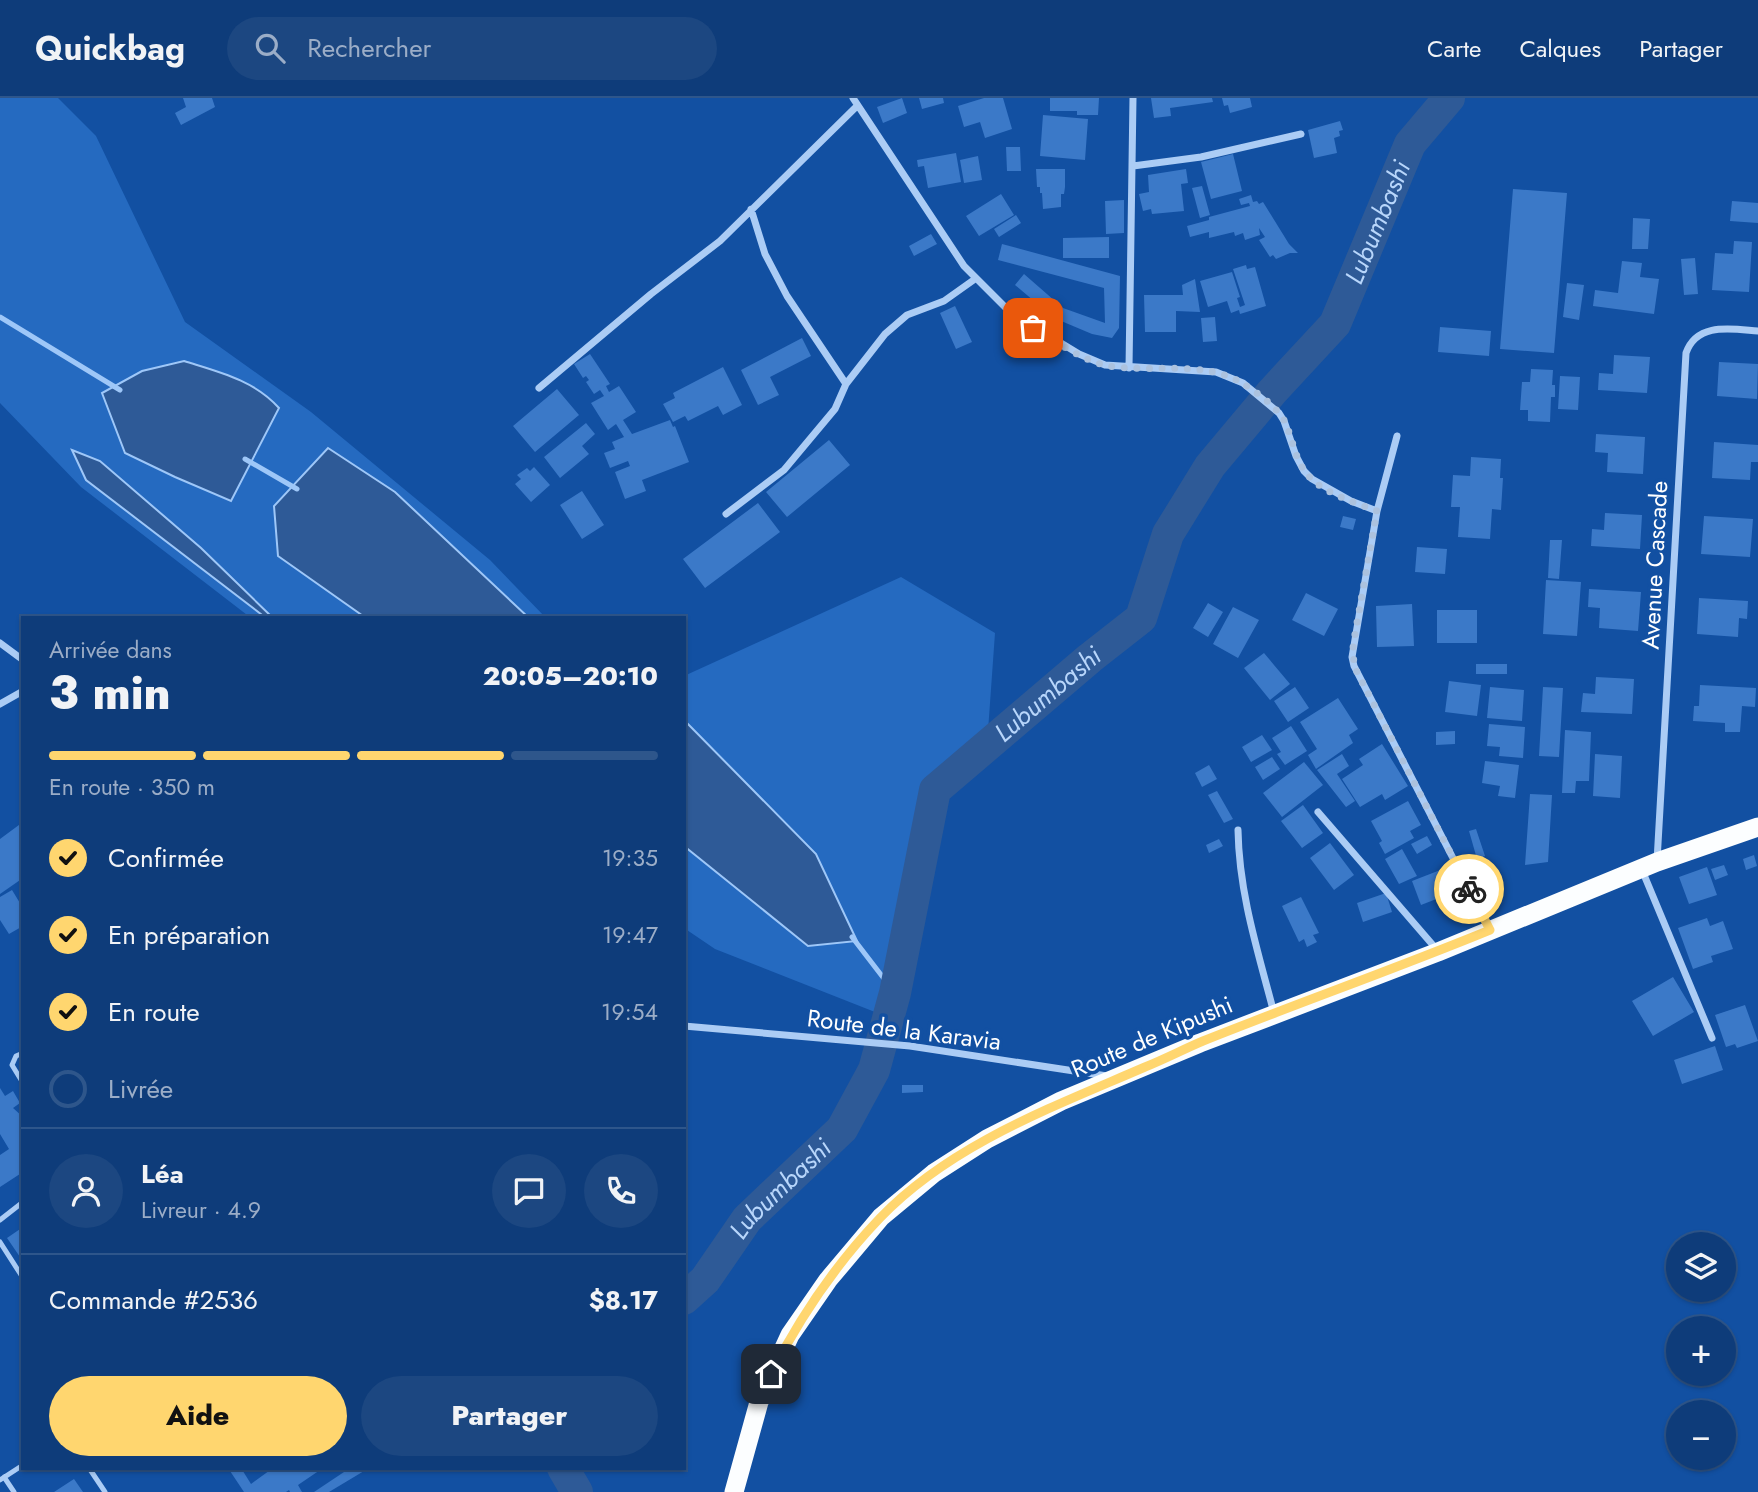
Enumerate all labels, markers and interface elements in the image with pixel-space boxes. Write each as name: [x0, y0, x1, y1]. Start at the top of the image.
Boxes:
search box: [227, 17, 717, 80]
text: Quickbag: [35, 25, 185, 72]
icon: search: [251, 29, 289, 67]
text: Rechercher: [307, 29, 432, 67]
text: Carte: [1427, 31, 1481, 66]
text: Calques: [1519, 31, 1601, 66]
text: Partager: [1639, 31, 1723, 66]
water label: Lubumbashi: [1335, 155, 1420, 290]
pin: [1003, 298, 1063, 358]
icon: bag: [1014, 309, 1052, 347]
street label: Avenue Cascade: [1633, 480, 1676, 650]
text: Arrivée dans: [49, 633, 172, 667]
water label: Lubumbashi: [986, 637, 1109, 751]
text: 20:05–20:10: [483, 657, 658, 695]
text: 3 min: [49, 660, 171, 726]
text: En route · 350 m: [49, 770, 215, 804]
icon: check: [49, 839, 87, 877]
text: Confirmée: [108, 839, 224, 877]
text: 19:35: [602, 841, 658, 875]
courier: [1434, 854, 1504, 924]
icon: bike: [1450, 870, 1488, 908]
icon: check: [49, 916, 87, 954]
text: En préparation: [108, 916, 270, 954]
text: 19:47: [602, 918, 658, 952]
street label: Route de Kipushi: [1066, 987, 1238, 1086]
icon: check: [49, 993, 87, 1031]
text: En route: [108, 993, 200, 1031]
text: 19:54: [601, 995, 658, 1029]
street label: Route de la Karavia: [805, 1000, 1003, 1059]
text: Livrée: [108, 1070, 173, 1108]
water label: Lubumbashi: [720, 1129, 840, 1247]
button: person: [49, 1154, 123, 1228]
button: chat: [492, 1154, 566, 1228]
button: phone: [584, 1154, 658, 1228]
text: Léa: [141, 1155, 184, 1193]
text: Livreur · 4.9: [141, 1193, 261, 1227]
map controls: [1666, 1232, 1736, 1470]
button: layers: [1666, 1232, 1736, 1302]
text: Commande #2536: [49, 1281, 258, 1319]
text: $8.17: [589, 1281, 658, 1319]
button: +: [1666, 1316, 1736, 1386]
pin: [741, 1344, 801, 1404]
icon: home: [752, 1355, 790, 1393]
button: Aide: [49, 1376, 347, 1456]
button: Partager: [361, 1376, 658, 1456]
button: −: [1666, 1400, 1736, 1470]

